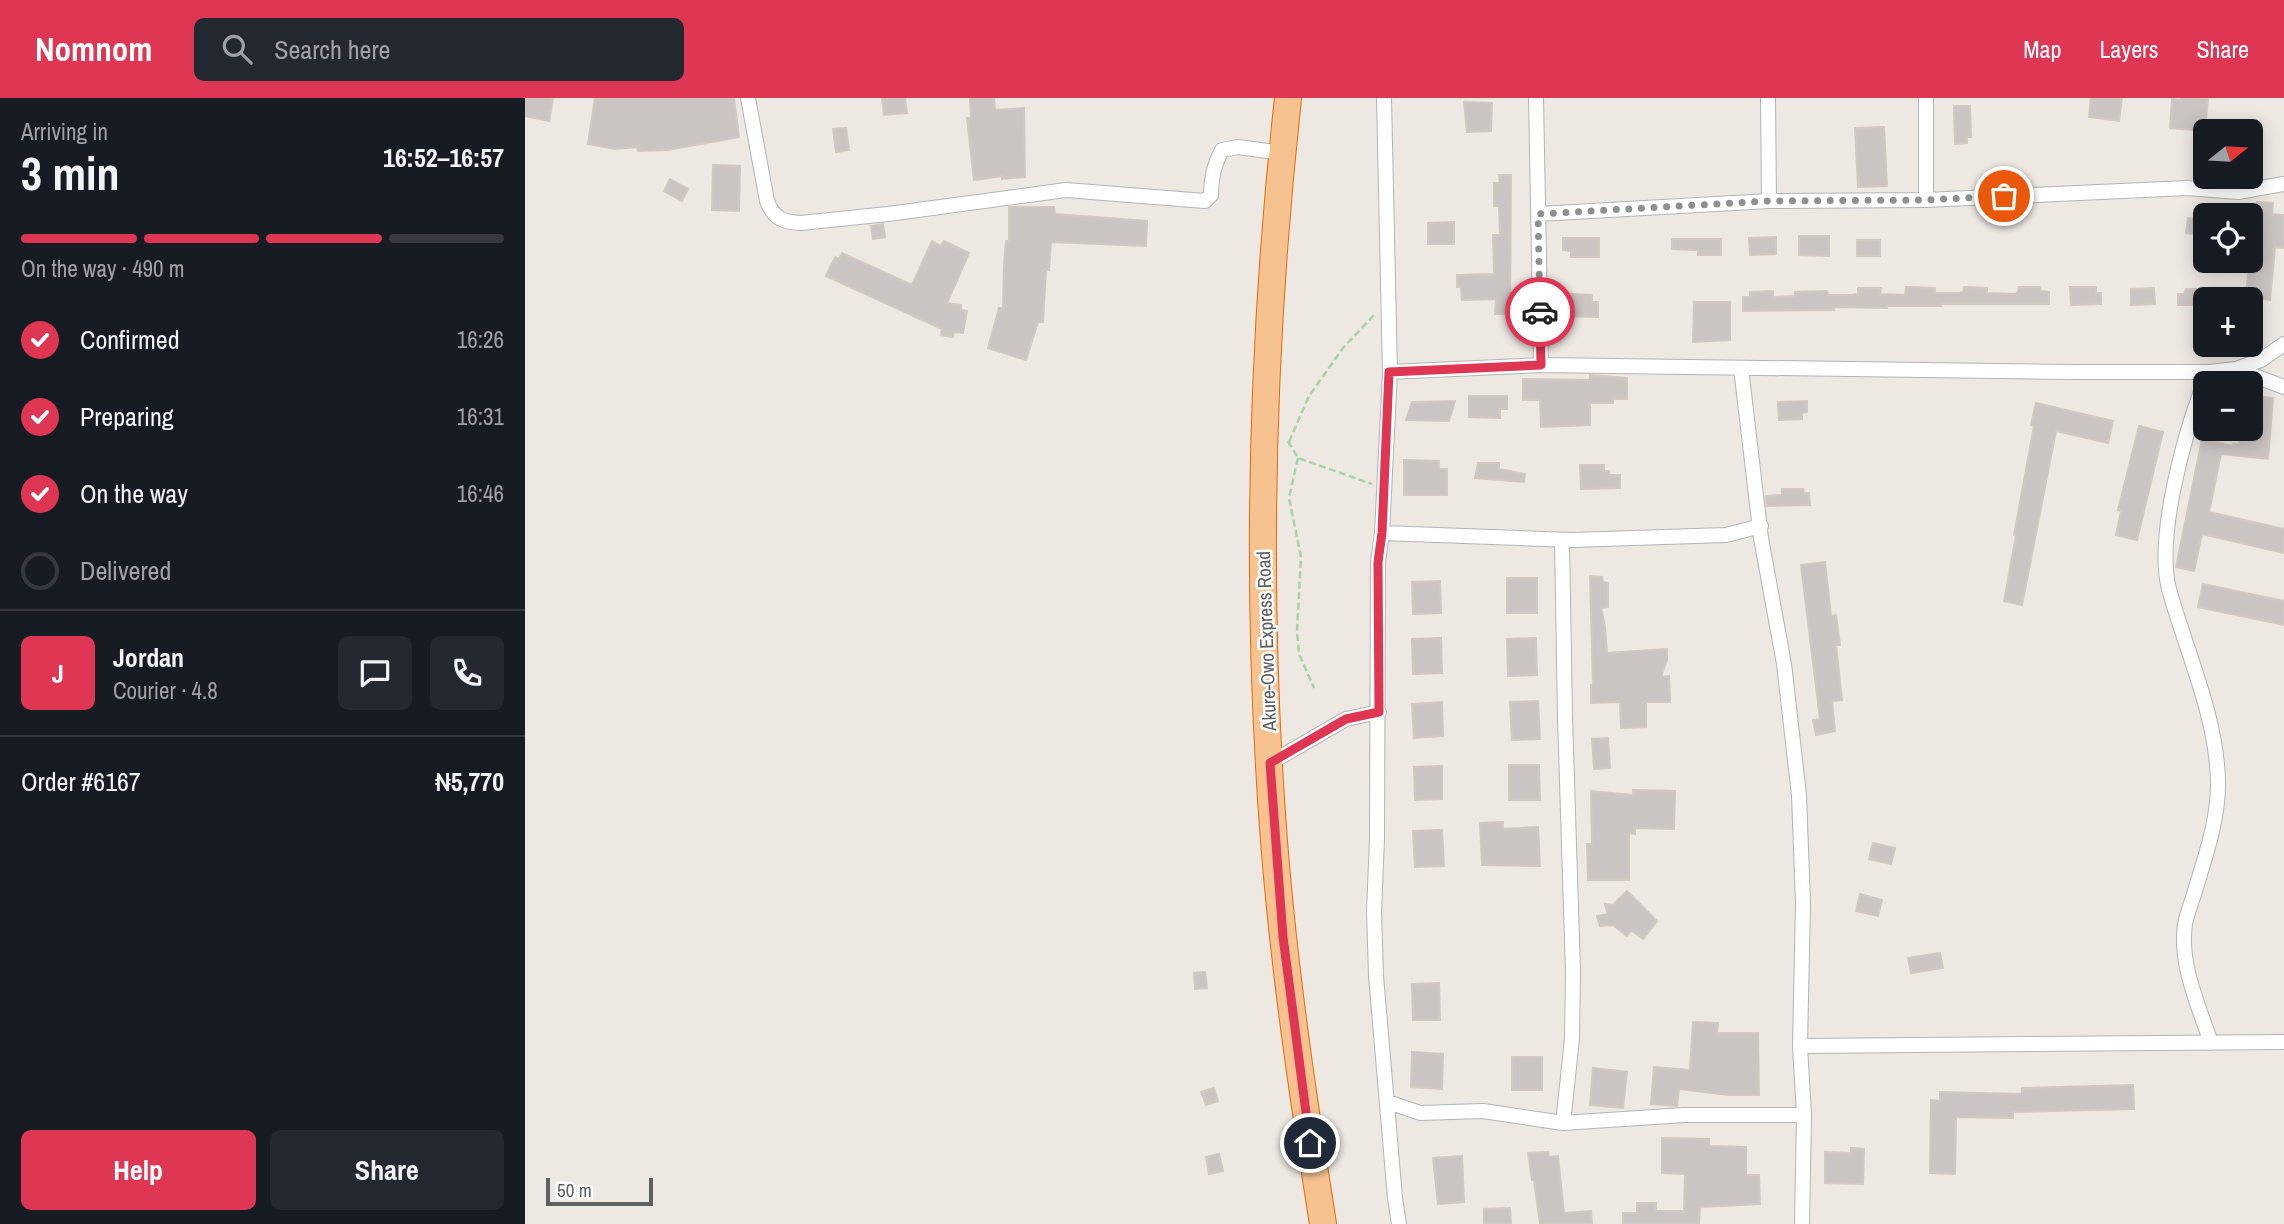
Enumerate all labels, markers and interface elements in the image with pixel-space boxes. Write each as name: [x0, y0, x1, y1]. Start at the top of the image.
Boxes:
search box: [194, 18, 684, 81]
text: Nomnom: [35, 27, 152, 71]
icon: search: [218, 30, 256, 68]
text: Search here: [274, 32, 390, 67]
text: Map: [2023, 33, 2061, 65]
text: Layers: [2099, 33, 2158, 65]
text: Share: [2196, 33, 2249, 65]
text: Arriving in: [21, 116, 108, 147]
north arrow: [2193, 119, 2263, 189]
map controls: [2193, 119, 2263, 441]
text: 16:52–16:57: [383, 140, 504, 175]
text: 3 min: [21, 142, 120, 204]
pin: [1974, 166, 2034, 226]
icon: bag: [1985, 177, 2023, 215]
button: locate: [2193, 203, 2263, 273]
text: On the way · 490 m: [21, 253, 185, 284]
courier: [1505, 277, 1575, 347]
button: +: [2193, 287, 2263, 357]
icon: car: [1521, 293, 1559, 331]
icon: check: [21, 321, 59, 359]
text: Confirmed: [80, 322, 180, 357]
text: 16:26: [457, 324, 504, 355]
button: −: [2193, 371, 2263, 441]
icon: check: [21, 398, 59, 436]
text: Preparing: [80, 399, 174, 434]
text: 16:31: [457, 401, 504, 432]
icon: check: [21, 475, 59, 513]
text: On the way: [80, 476, 188, 511]
text: 16:46: [457, 478, 504, 509]
street label: Akure-Owo Express Road: [1250, 551, 1282, 732]
text: Delivered: [80, 553, 171, 588]
button: chat: [338, 636, 412, 710]
button: phone: [430, 636, 504, 710]
text: Jordan: [113, 640, 184, 675]
text: J: [52, 656, 64, 691]
text: Courier · 4.8: [113, 675, 218, 706]
text: Order #6167: [21, 764, 141, 799]
text: ₦5,770: [435, 764, 504, 799]
pin: [1280, 1113, 1340, 1173]
icon: home: [1291, 1124, 1329, 1162]
button: Help: [21, 1130, 256, 1210]
button: Share: [270, 1130, 504, 1210]
scale bar: [546, 1175, 653, 1207]
text: 50 m: [557, 1177, 592, 1203]

